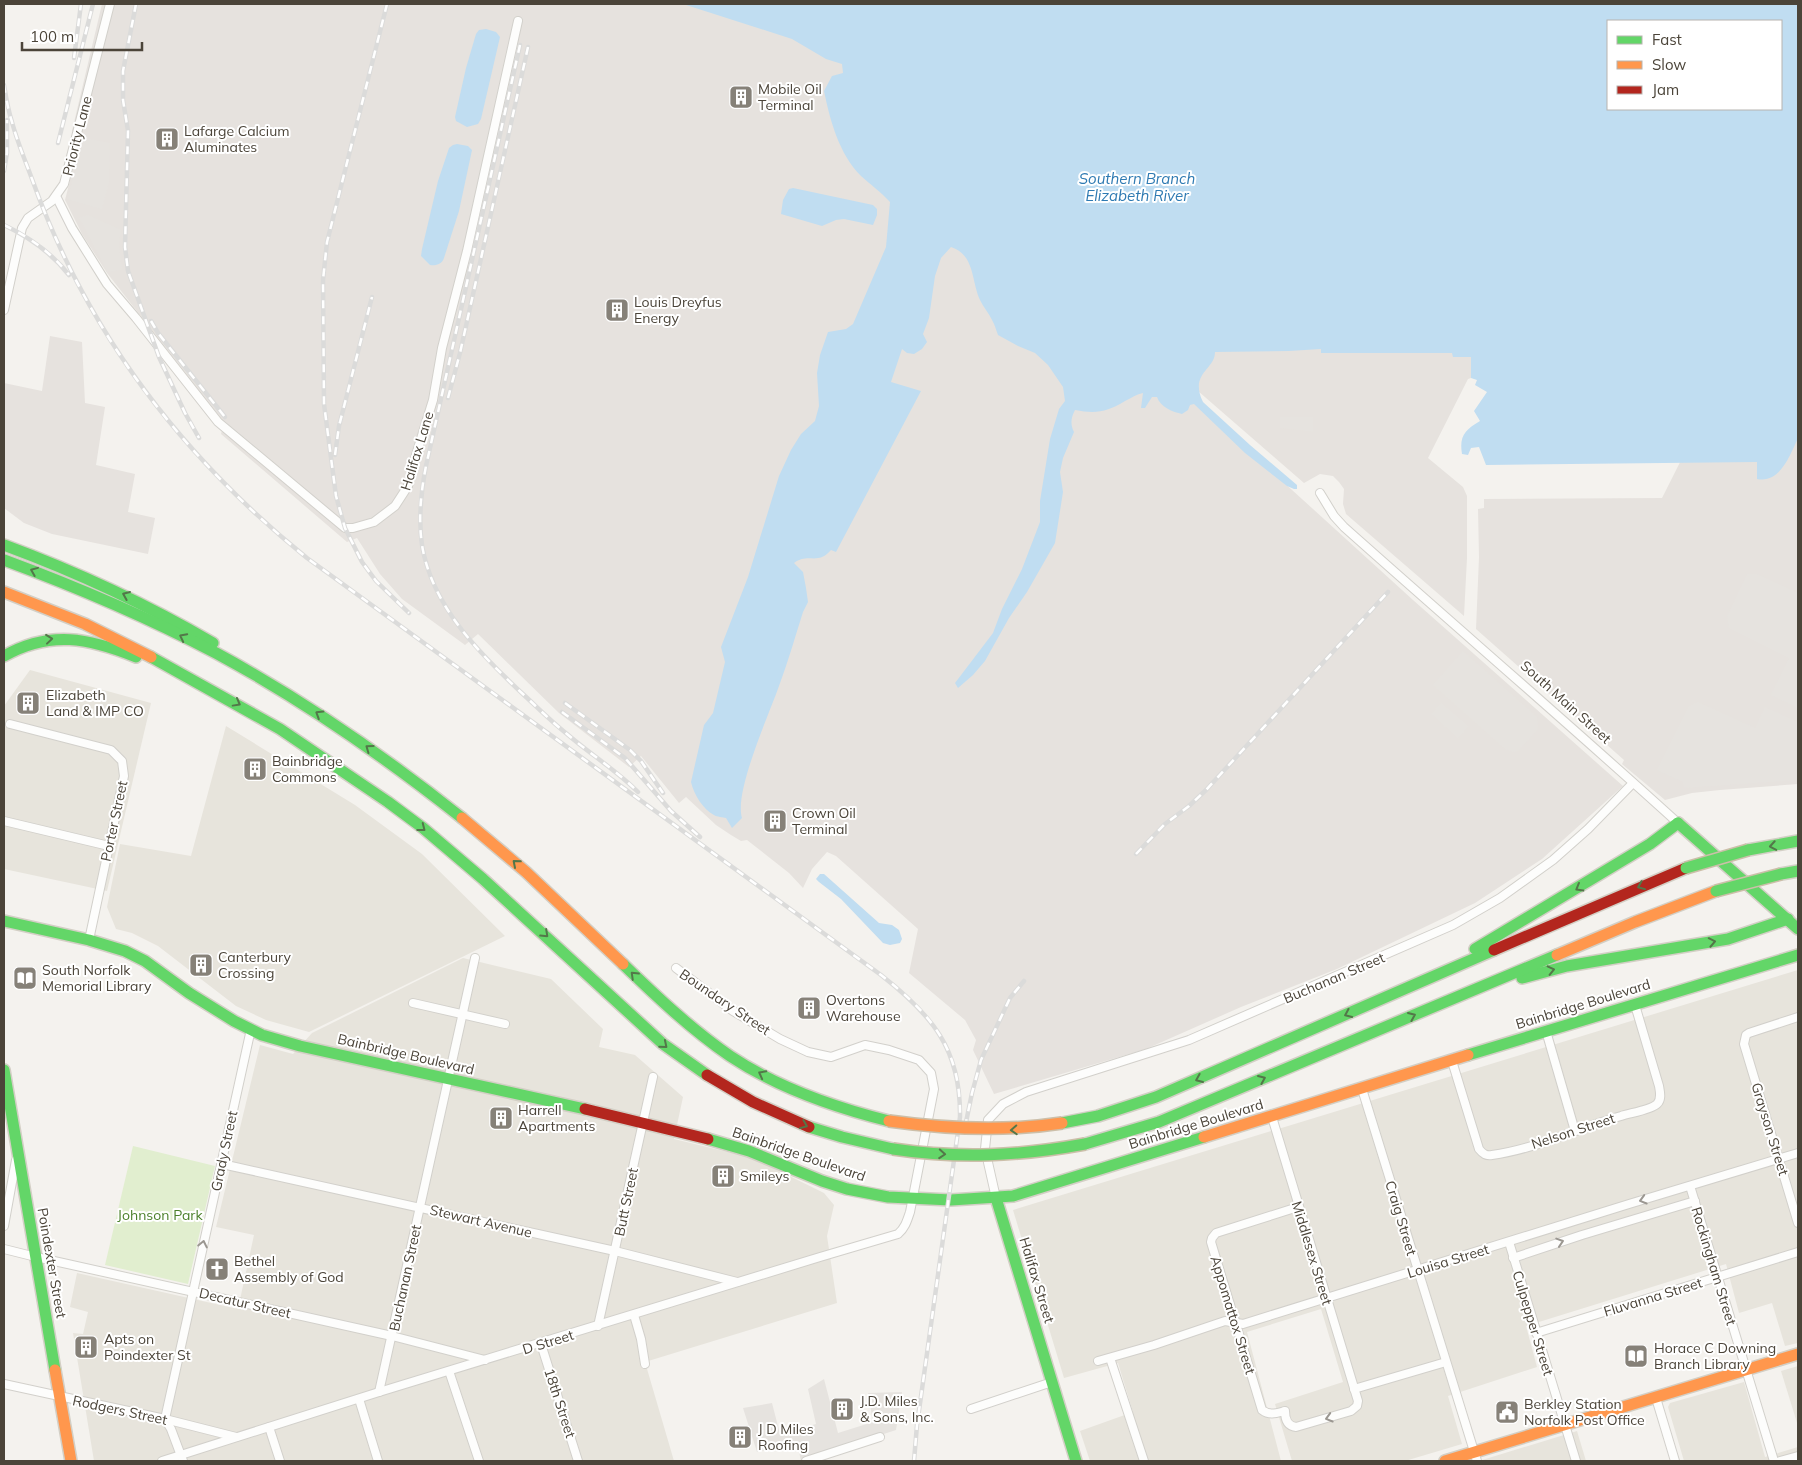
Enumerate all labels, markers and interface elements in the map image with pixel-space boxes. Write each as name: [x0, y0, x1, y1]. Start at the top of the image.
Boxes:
scale bar: [22, 20, 142, 52]
legend: [1607, 20, 1782, 110]
text: 100 m: [30, 27, 74, 46]
text: Fast: [1652, 30, 1682, 49]
text: Slow: [1652, 55, 1686, 74]
place label: Mobile Oil Terminal: [758, 80, 822, 114]
text: Jam: [1652, 80, 1679, 99]
building icon: Mobile Oil Terminal: [728, 84, 754, 110]
street label: Priority Lane: [58, 94, 96, 178]
place label: Lafarge Calcium Aluminates: [184, 122, 290, 156]
building icon: Lafarge Calcium Aluminates: [154, 126, 180, 152]
water label: Southern Branch Elizabeth River: [1079, 169, 1195, 205]
place label: Louis Dreyfus Energy: [634, 293, 722, 327]
building icon: Louis Dreyfus Energy: [604, 297, 630, 323]
street label: Halifax Lane: [396, 409, 438, 493]
one-way arrow: [30, 567, 39, 577]
one-way arrow: [123, 591, 131, 601]
one-way arrow: [179, 633, 188, 643]
one-way arrow: [45, 634, 53, 645]
street label: South Main Street: [1517, 657, 1615, 748]
place label: Elizabeth Land & IMP CO: [46, 686, 144, 720]
building icon: Elizabeth Land & IMP CO: [15, 690, 41, 716]
one-way arrow: [232, 697, 241, 707]
one-way arrow: [315, 711, 324, 721]
one-way arrow: [365, 745, 375, 754]
place label: Bainbridge Commons: [272, 752, 343, 786]
building icon: Bainbridge Commons: [242, 756, 268, 782]
street label: Porter Street: [97, 779, 131, 863]
place label: Crown Oil Terminal: [792, 804, 856, 838]
building icon: Crown Oil Terminal: [762, 808, 788, 834]
one-way arrow: [416, 822, 426, 831]
one-way arrow: [1769, 840, 1777, 850]
one-way arrow: [513, 860, 522, 869]
one-way arrow: [1637, 880, 1646, 891]
one-way arrow: [1575, 881, 1584, 891]
one-way arrow: [539, 928, 548, 937]
one-way arrow: [1707, 937, 1716, 948]
place label: Canterbury Crossing: [218, 948, 291, 982]
street label: Buchanan Street: [1281, 949, 1387, 1007]
building icon: Canterbury Crossing: [188, 952, 214, 978]
place label: South Norfolk Memorial Library: [42, 961, 152, 995]
library icon: South Norfolk Memorial Library: [12, 965, 38, 991]
street label: Boundary Street: [676, 965, 774, 1039]
one-way arrow: [1547, 965, 1556, 976]
one-way arrow: [630, 972, 639, 981]
street label: Bainbridge Boulevard: [1513, 975, 1653, 1033]
place label: Overtons Warehouse: [826, 991, 901, 1025]
building icon: Overtons Warehouse: [796, 995, 822, 1021]
one-way arrow: [1344, 1007, 1353, 1018]
one-way arrow: [1407, 1011, 1416, 1022]
street label: Bainbridge Boulevard: [336, 1029, 476, 1079]
one-way arrow: [658, 1039, 667, 1047]
one-way arrow: [758, 1070, 767, 1080]
one-way arrow: [1195, 1072, 1204, 1083]
one-way arrow: [1257, 1074, 1266, 1085]
street label: Grayson Street: [1747, 1080, 1793, 1178]
street label: Bainbridge Boulevard: [1126, 1095, 1266, 1153]
place label: Harrell Apartments: [518, 1101, 595, 1135]
building icon: Harrell Apartments: [488, 1105, 514, 1131]
street label: Grady Street: [207, 1109, 241, 1193]
street label: Nelson Street: [1529, 1109, 1617, 1153]
one-way arrow: [800, 1119, 808, 1129]
street label: Bainbridge Boulevard: [730, 1123, 868, 1185]
one-way arrow: [1010, 1124, 1018, 1135]
one-way arrow: [938, 1148, 946, 1159]
building icon: Smileys: [710, 1163, 736, 1189]
street label: Butt Street: [610, 1166, 642, 1238]
place label: Smileys: [740, 1167, 789, 1185]
street label: Craig Street: [1381, 1178, 1421, 1258]
one-way arrow: [1639, 1194, 1648, 1204]
street label: Middlesex Street: [1288, 1199, 1336, 1307]
street label: Stewart Avenue: [428, 1201, 534, 1241]
street label: Rockingham Street: [1687, 1205, 1741, 1327]
street label: Poindexter Street: [33, 1206, 71, 1320]
park label: Johnson Park: [117, 1206, 203, 1224]
street label: Buchanan Street: [385, 1223, 425, 1333]
street label: Halifax Street: [1015, 1235, 1059, 1325]
one-way arrow: [1555, 1238, 1563, 1248]
one-way arrow: [198, 1240, 208, 1248]
street label: Louisa Street: [1405, 1240, 1491, 1282]
place label: Bethel Assembly of God: [234, 1252, 344, 1286]
street label: Appomattox Street: [1206, 1254, 1260, 1377]
church icon: Bethel Assembly of God: [204, 1256, 230, 1282]
street label: Culpepper Street: [1509, 1268, 1558, 1378]
street label: Fluvanna Street: [1602, 1273, 1705, 1321]
street label: Decatur Street: [197, 1284, 293, 1322]
street label: D Street: [520, 1326, 576, 1358]
place label: Apts on Poindexter St: [104, 1330, 191, 1364]
building icon: Apts on Poindexter St: [73, 1334, 99, 1360]
place label: Horace C Downing Branch Library: [1654, 1339, 1776, 1373]
library icon: Horace C Downing Branch Library: [1623, 1343, 1649, 1369]
street label: 18th Street: [540, 1366, 580, 1440]
street label: Rodgers Street: [71, 1391, 169, 1429]
place label: J.D. Miles & Sons, Inc.: [860, 1392, 934, 1426]
place label: Berkley Station Norfolk Post Office: [1524, 1395, 1645, 1429]
building icon: J.D. Miles & Sons, Inc.: [829, 1396, 855, 1422]
public building icon: Berkley Station Norfolk Post Office: [1494, 1399, 1520, 1425]
one-way arrow: [1325, 1412, 1334, 1422]
place label: J D Miles Roofing: [758, 1420, 814, 1454]
building icon: J D Miles Roofing: [727, 1424, 753, 1450]

